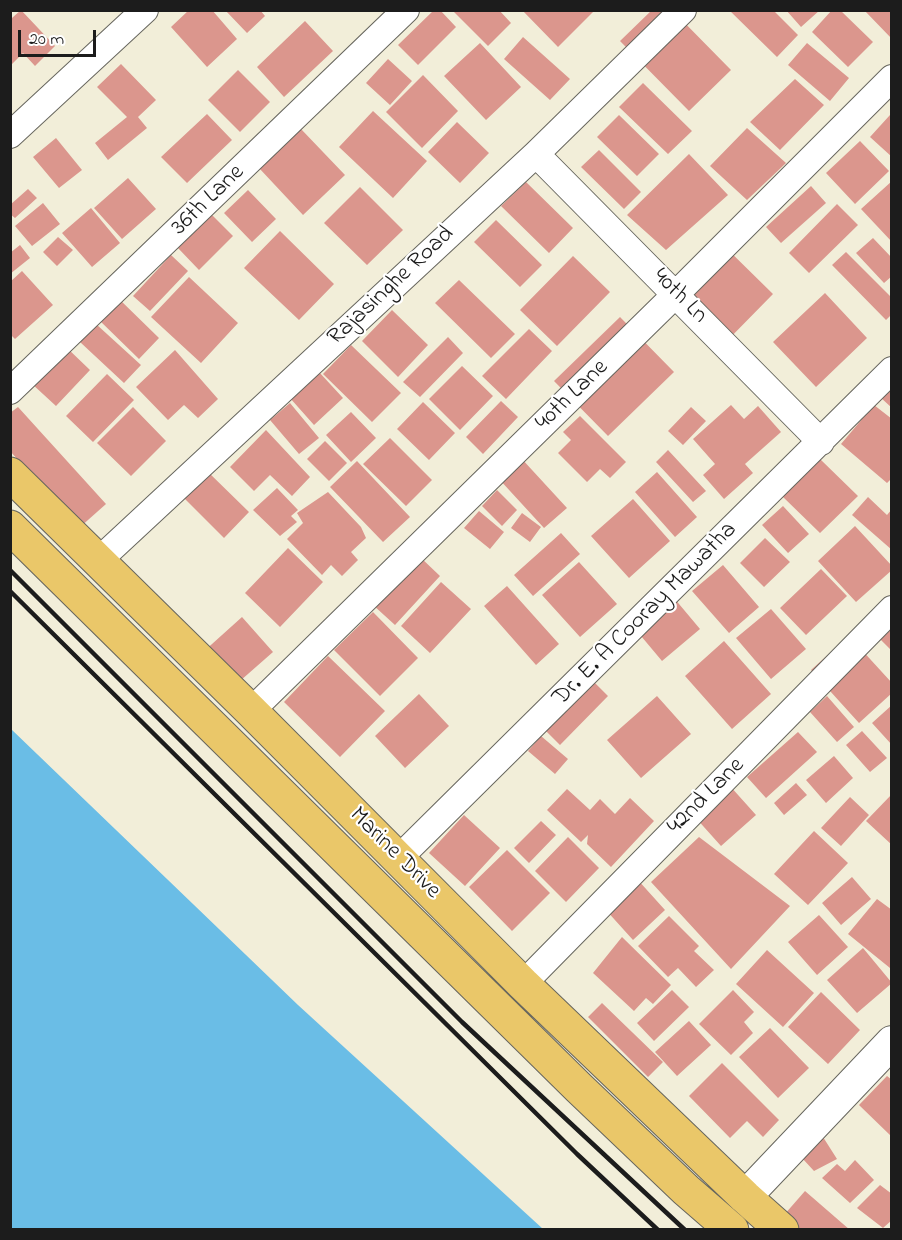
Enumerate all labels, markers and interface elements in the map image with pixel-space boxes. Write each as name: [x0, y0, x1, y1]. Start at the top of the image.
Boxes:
scale bar: [21, 18, 99, 56]
text: 20 m: [29, 27, 64, 53]
street label: 36th Lane: [166, 159, 252, 243]
street label: Rajasinghe Road: [323, 221, 461, 353]
street label: 40th Ln: [645, 263, 713, 331]
street label: 40th Lane: [531, 354, 615, 438]
street label: Dr. E. A Cooray Mawatha: [548, 517, 744, 713]
street label: 42nd Lane: [662, 752, 752, 842]
street label: Marine Drive: [342, 802, 446, 906]

